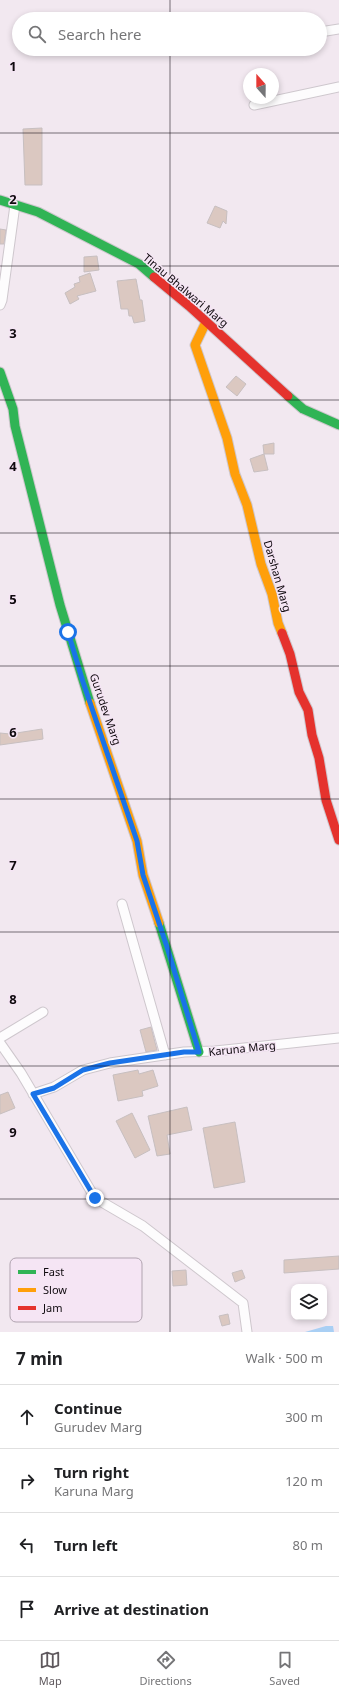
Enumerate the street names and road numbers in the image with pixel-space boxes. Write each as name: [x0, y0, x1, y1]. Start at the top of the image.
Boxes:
street label: Tinau Bhalwari Marg: [140, 250, 232, 330]
street label: Darshan Marg: [261, 538, 295, 614]
street label: Gurudev Marg: [87, 671, 125, 747]
street label: Karuna Marg: [208, 1037, 276, 1059]

